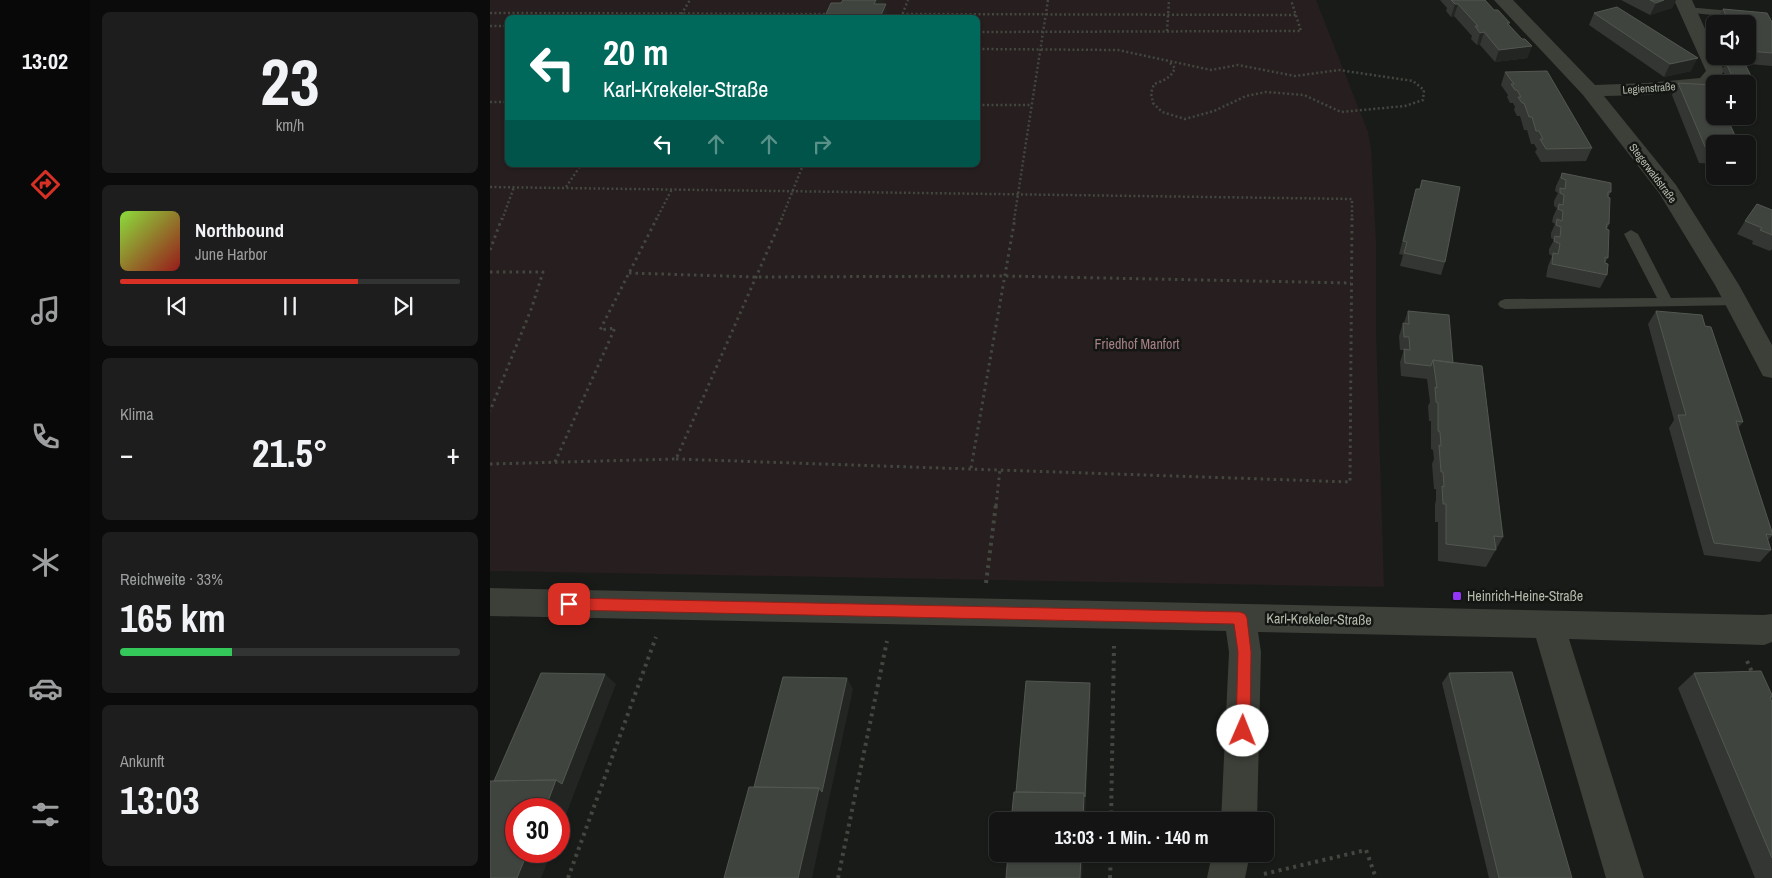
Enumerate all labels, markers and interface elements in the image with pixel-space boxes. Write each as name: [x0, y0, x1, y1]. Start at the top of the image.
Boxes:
map controls: [1706, 15, 1756, 185]
button: sound: [1706, 15, 1756, 65]
text: 20 m: [603, 29, 668, 76]
icon: left: [520, 35, 585, 100]
text: 23: [260, 38, 320, 125]
text: 13:02: [22, 46, 68, 76]
text: Karl-Krekeler-Straße: [603, 74, 768, 104]
button: +: [1706, 75, 1756, 125]
street label: Legienstraße: [1622, 79, 1676, 97]
text: km/h: [276, 114, 304, 136]
icon: left: [649, 130, 677, 158]
icon: ahead: [702, 130, 730, 158]
icon: ahead: [755, 130, 783, 158]
icon: right: [808, 130, 836, 158]
button: −: [1706, 135, 1756, 185]
street label: Stegerwaldstraße: [1626, 141, 1680, 205]
icon: directions: [28, 167, 63, 202]
text: Northbound: [195, 217, 284, 243]
text: June Harbor: [195, 243, 267, 265]
icon: previous: [163, 292, 191, 320]
icon: pause: [276, 292, 304, 320]
icon: next: [389, 292, 417, 320]
icon: music: [28, 293, 63, 328]
park label: Friedhof Manfort: [1095, 335, 1179, 353]
text: Klima: [120, 403, 154, 425]
icon: phone: [28, 419, 63, 454]
text: 21.5°: [252, 428, 328, 479]
text: −: [120, 435, 133, 473]
text: +: [447, 435, 460, 473]
icon: climate: [28, 545, 63, 580]
text: Reichweite · 33%: [120, 568, 223, 590]
pin: [548, 583, 590, 625]
place label: Heinrich-Heine-Straße: [1467, 587, 1583, 605]
icon: arrive: [555, 590, 583, 618]
marker: Heinrich-Heine-Straße: [1451, 590, 1463, 602]
text: 165 km: [120, 593, 226, 644]
street label: Karl-Krekeler-Straße: [1266, 609, 1372, 629]
icon: car: [28, 671, 63, 706]
position arrow: [1216, 704, 1268, 756]
text: Ankunft: [120, 750, 165, 772]
text: 13:03: [120, 775, 200, 826]
icon: filters: [28, 797, 63, 832]
speed limit sign: 30: [505, 798, 570, 863]
text: 13:03 · 1 Min. · 140 m: [1054, 824, 1209, 850]

